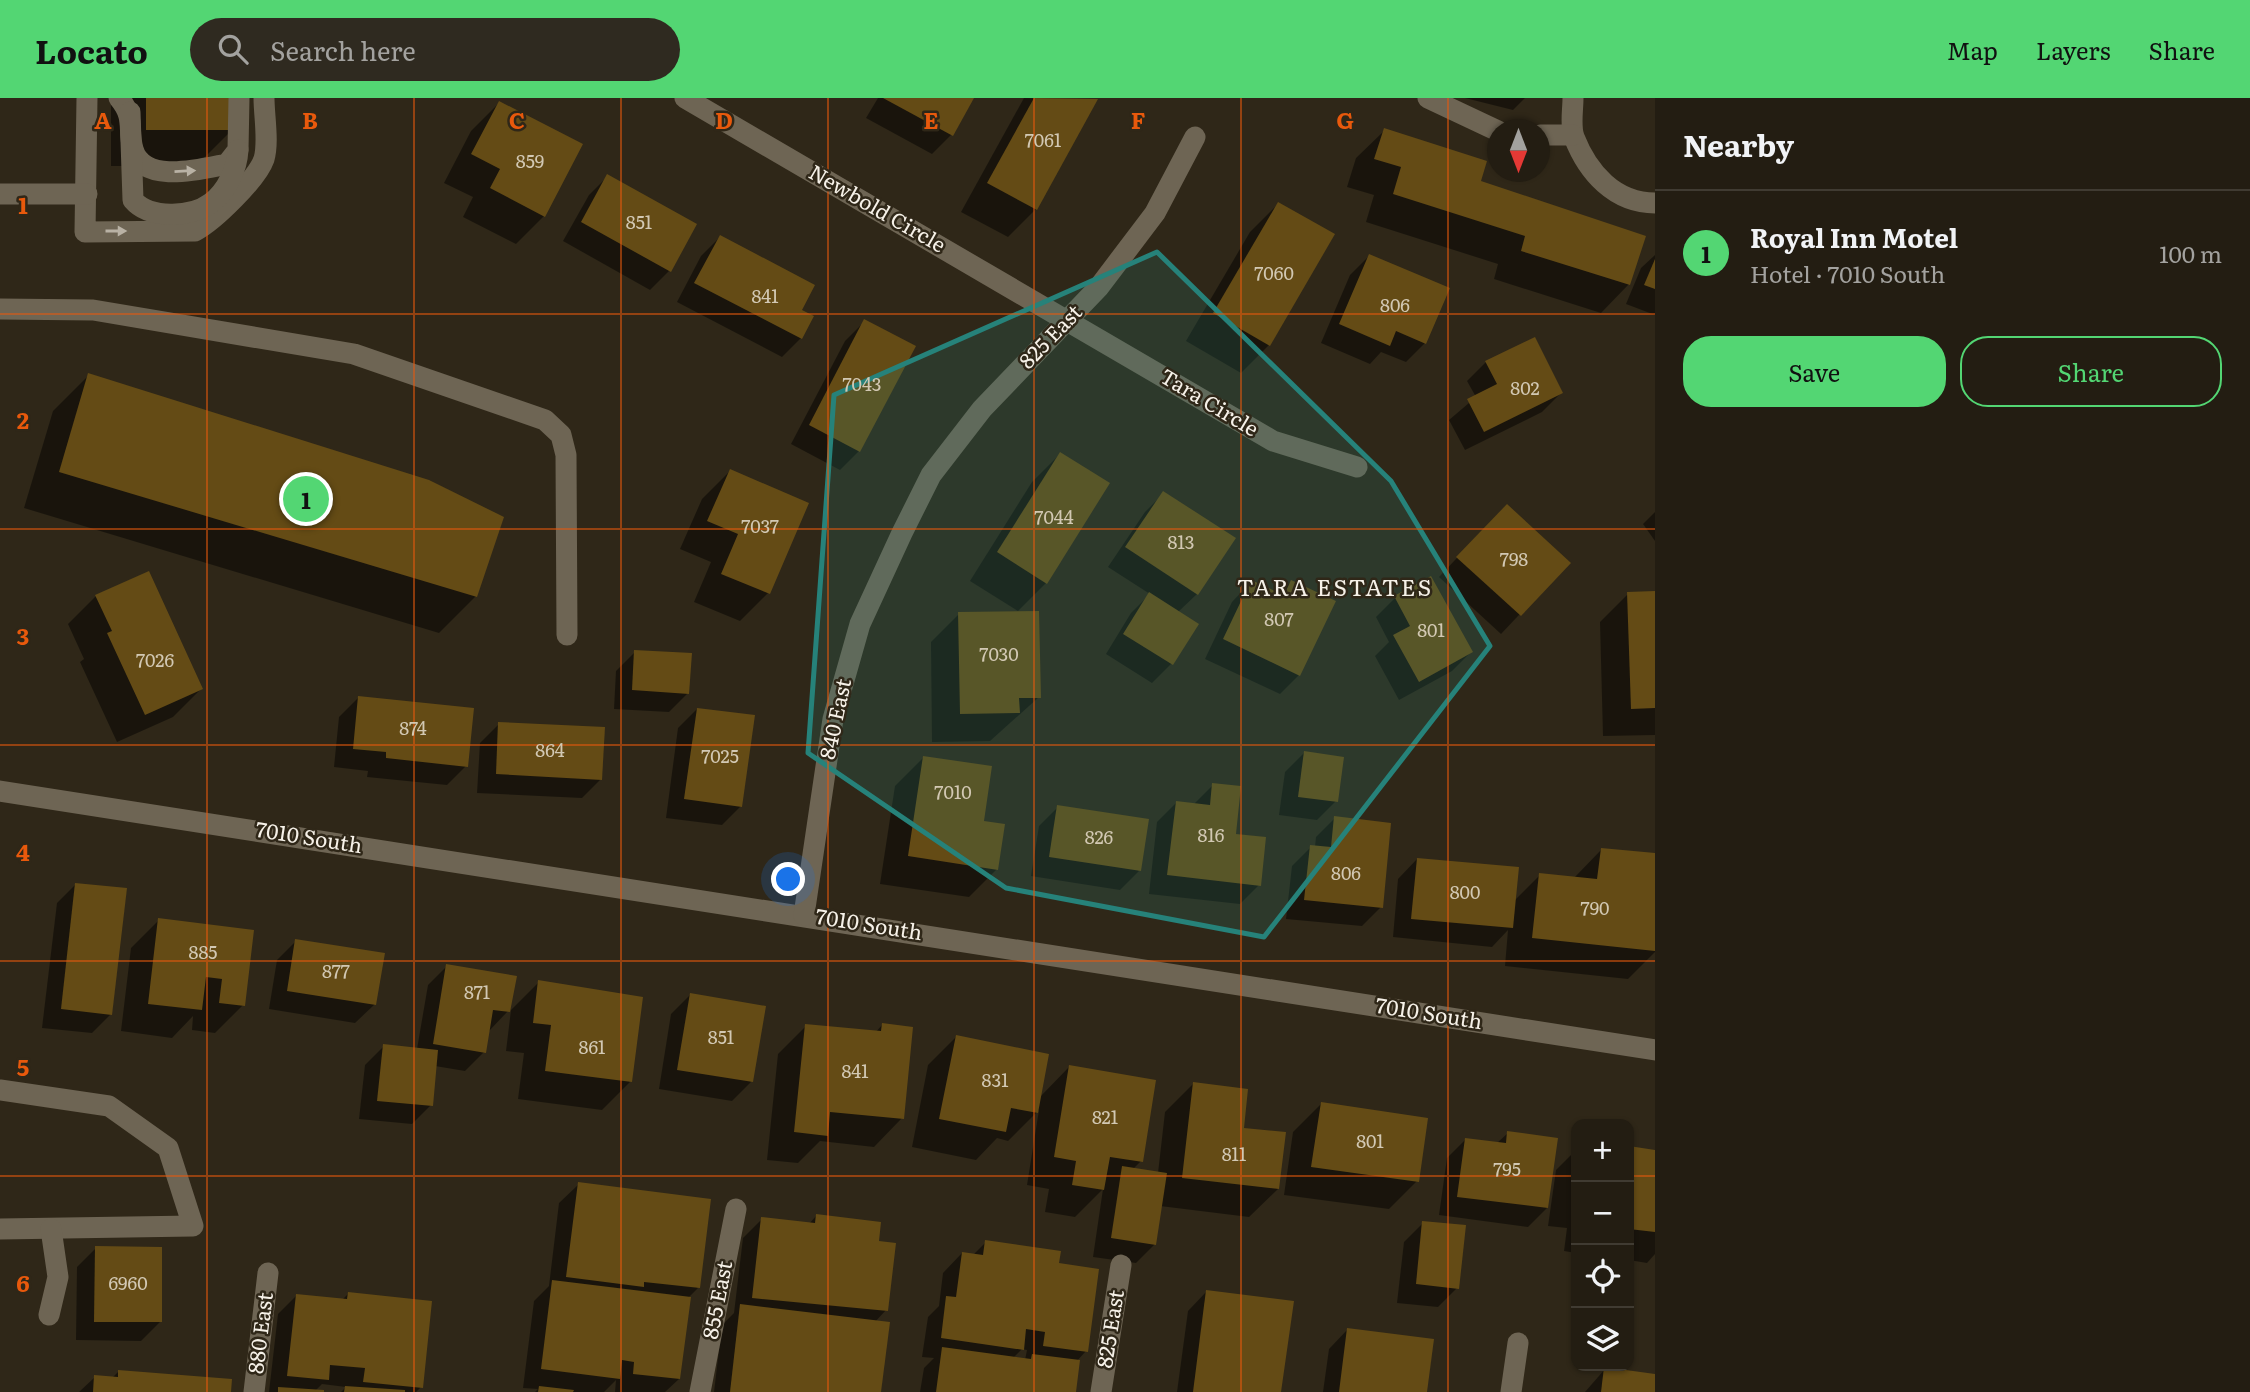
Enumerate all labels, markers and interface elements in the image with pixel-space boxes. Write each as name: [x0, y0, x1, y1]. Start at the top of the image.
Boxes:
search box: [190, 18, 680, 81]
text: Locato: [35, 25, 148, 74]
icon: search: [214, 30, 252, 68]
text: Search here: [270, 30, 416, 69]
text: Map: [1947, 32, 1998, 67]
text: Layers: [2036, 32, 2110, 67]
text: Share: [2148, 32, 2215, 67]
text: A: [94, 102, 112, 136]
text: B: [302, 102, 318, 136]
text: C: [509, 102, 525, 136]
text: D: [715, 102, 733, 136]
text: E: [923, 102, 939, 136]
text: F: [1131, 102, 1146, 136]
text: G: [1336, 102, 1354, 136]
north arrow: [1487, 119, 1550, 182]
text: Nearby: [1683, 122, 1794, 166]
house number: 7061: [1025, 126, 1061, 153]
house number: 859: [516, 147, 544, 174]
street label: Newbold Circle: [804, 155, 952, 259]
one-way arrow: [174, 165, 196, 176]
text: 1: [18, 187, 28, 221]
house number: 851: [626, 208, 652, 235]
text: Royal Inn Motel: [1750, 217, 1958, 256]
one-way arrow: [105, 226, 127, 237]
text: 1: [1701, 236, 1711, 270]
text: 100 m: [2159, 236, 2222, 270]
text: Hotel · 7010 South: [1750, 256, 1945, 290]
house number: 7060: [1254, 259, 1294, 286]
house number: 841: [751, 282, 779, 309]
house number: 806: [1380, 291, 1410, 318]
street label: 825 East: [1011, 296, 1088, 374]
button: Save: [1683, 336, 1946, 407]
button: Share: [1960, 336, 2222, 407]
street label: Tara Circle: [1155, 359, 1266, 443]
house number: 7043: [842, 370, 882, 397]
house number: 802: [1510, 374, 1540, 401]
text: 2: [17, 402, 29, 436]
pin: 1: [283, 473, 329, 525]
house number: 7044: [1034, 503, 1074, 530]
house number: 7037: [741, 512, 779, 539]
house number: 813: [1168, 528, 1195, 555]
house number: 798: [1500, 545, 1528, 572]
district label: TARA ESTATES: [1237, 569, 1433, 603]
house number: 807: [1264, 605, 1294, 632]
house number: 801: [1417, 616, 1445, 643]
text: 3: [17, 618, 29, 652]
house number: 7030: [979, 640, 1019, 667]
house number: 7026: [136, 646, 174, 673]
street label: 840 East: [810, 675, 857, 762]
house number: 874: [399, 714, 427, 741]
house number: 864: [535, 736, 565, 763]
house number: 7025: [701, 742, 739, 769]
house number: 7010: [934, 778, 972, 805]
street label: 7010 South: [254, 812, 365, 859]
house number: 816: [1198, 821, 1225, 848]
house number: 826: [1085, 823, 1114, 850]
text: 4: [16, 834, 30, 868]
house number: 806: [1331, 859, 1361, 886]
your location: [771, 862, 805, 896]
house number: 800: [1450, 878, 1480, 905]
house number: 790: [1581, 894, 1609, 921]
street label: 7010 South: [814, 899, 925, 946]
house number: 885: [189, 938, 217, 965]
house number: 877: [322, 957, 350, 984]
house number: 871: [464, 978, 490, 1005]
street label: 7010 South: [1374, 988, 1485, 1035]
house number: 851: [708, 1023, 734, 1050]
house number: 861: [579, 1033, 605, 1060]
text: 5: [17, 1049, 29, 1083]
house number: 841: [841, 1057, 869, 1084]
house number: 831: [982, 1066, 1009, 1093]
house number: 821: [1092, 1103, 1118, 1130]
map controls: [1571, 1119, 1634, 1371]
button: +: [1571, 1119, 1634, 1182]
house number: 801: [1356, 1127, 1384, 1154]
house number: 811: [1222, 1140, 1246, 1167]
house number: 795: [1493, 1155, 1521, 1182]
button: −: [1571, 1182, 1634, 1245]
button: locate: [1571, 1245, 1634, 1308]
street label: 855 East: [693, 1257, 738, 1341]
text: 6: [16, 1265, 30, 1299]
house number: 6960: [108, 1269, 148, 1296]
street label: 825 East: [1087, 1287, 1130, 1370]
street label: 880 East: [238, 1290, 279, 1375]
button: layers: [1571, 1308, 1634, 1371]

